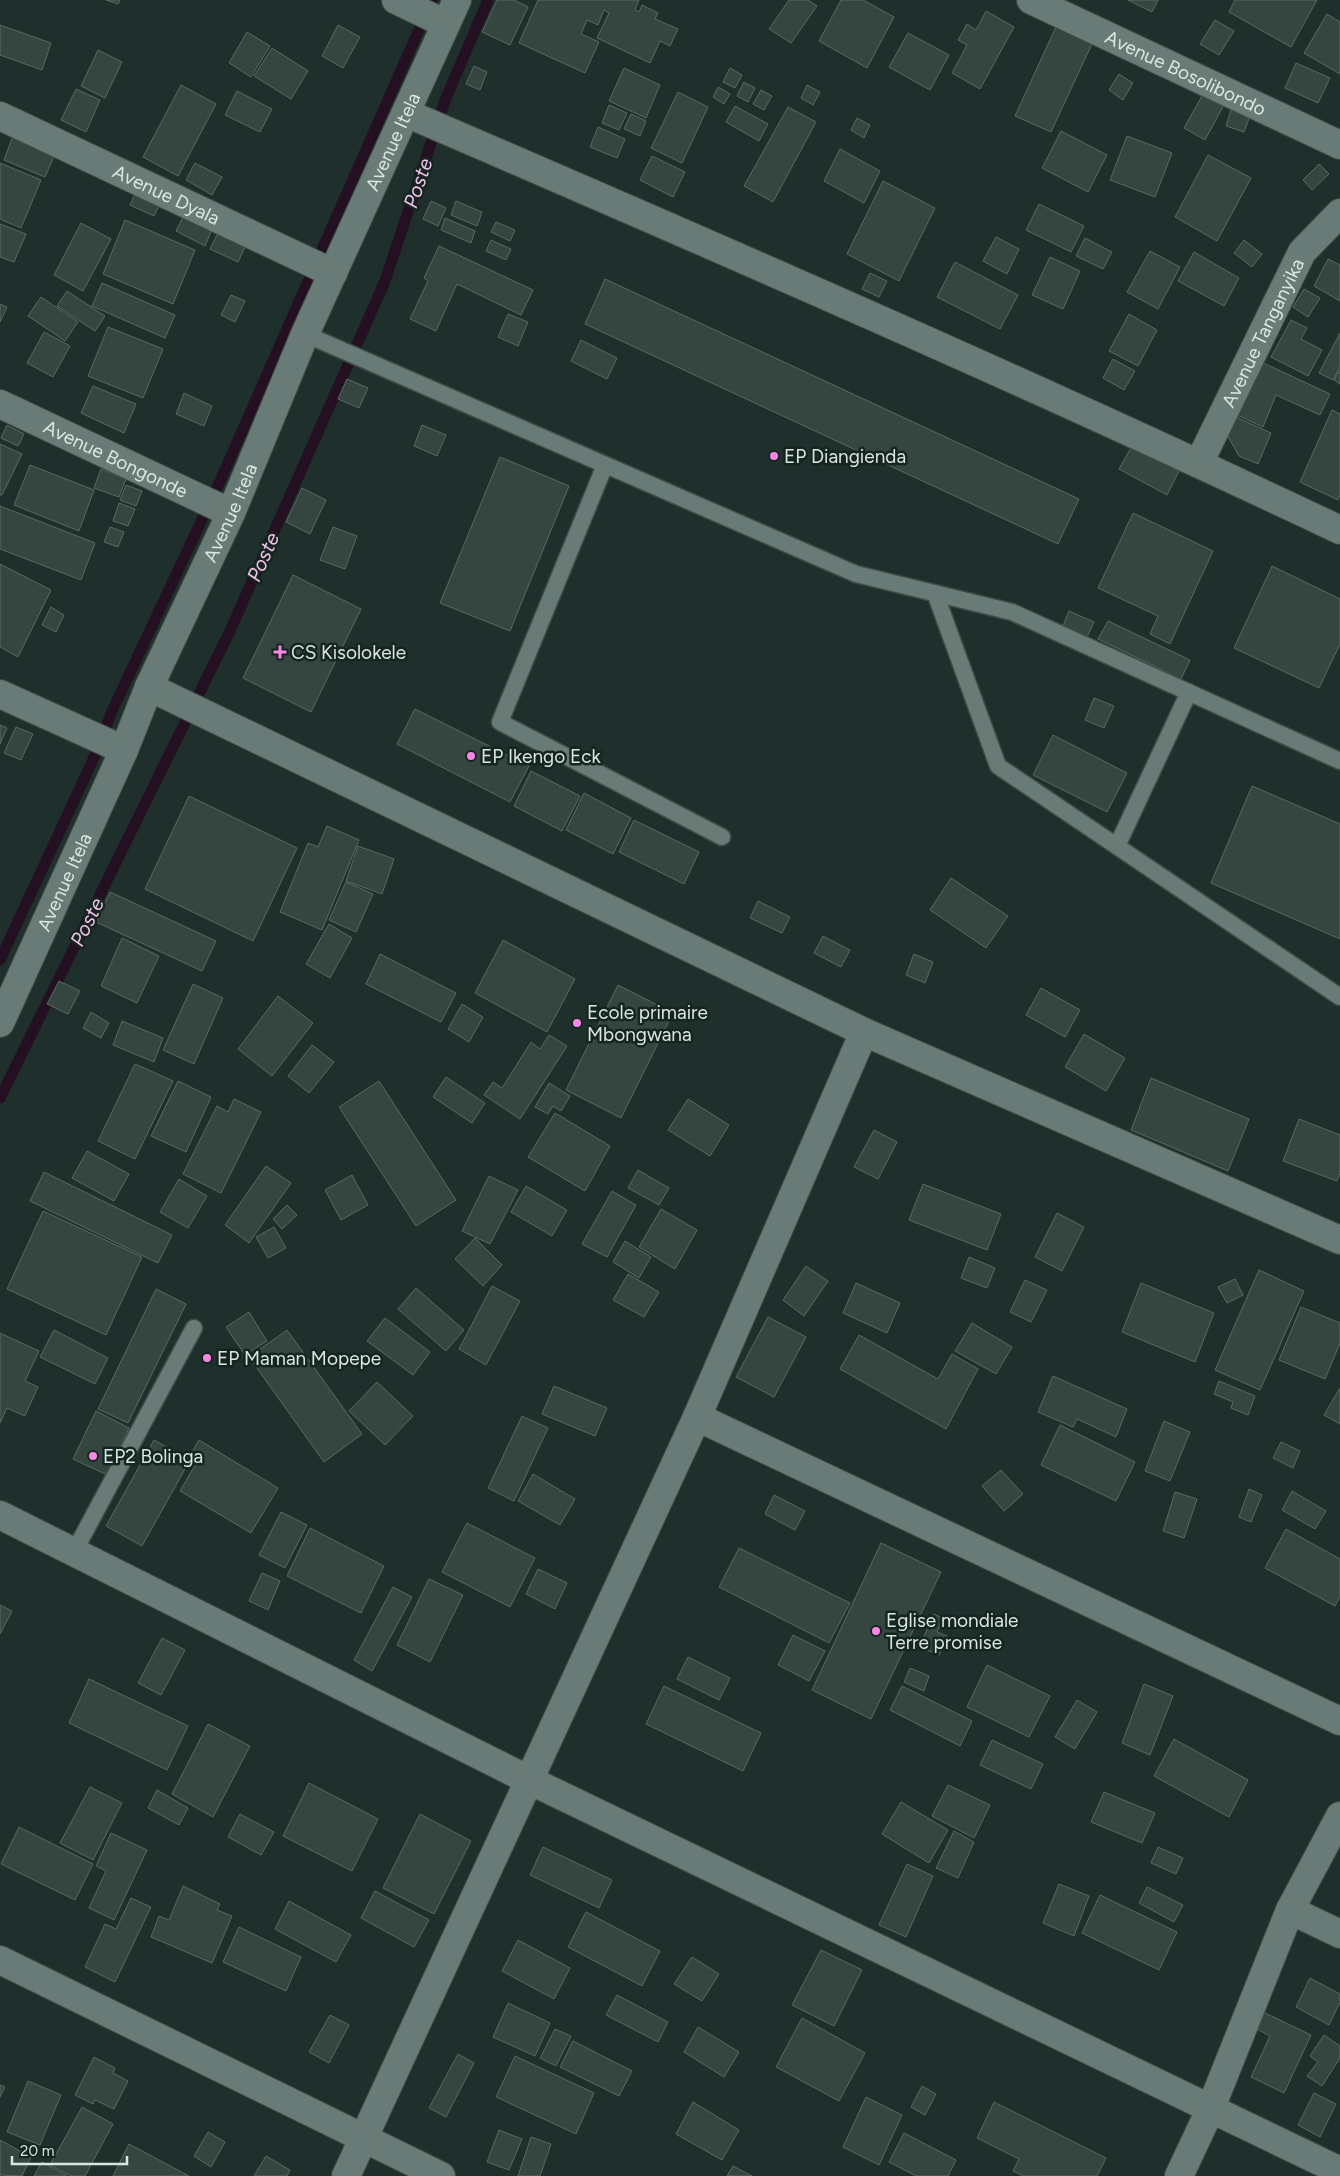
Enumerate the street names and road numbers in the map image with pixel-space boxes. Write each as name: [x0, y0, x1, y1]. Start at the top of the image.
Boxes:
street label: Avenue Bosolibondo: [1102, 25, 1270, 120]
street label: Avenue Itela: [360, 89, 425, 194]
street label: Avenue Dyala: [109, 159, 224, 229]
street label: Avenue Tanganyika: [1216, 254, 1309, 411]
street label: Avenue Bongonde: [40, 415, 191, 502]
street label: Avenue Itela: [198, 460, 262, 566]
street label: Avenue Itela: [32, 829, 96, 935]

